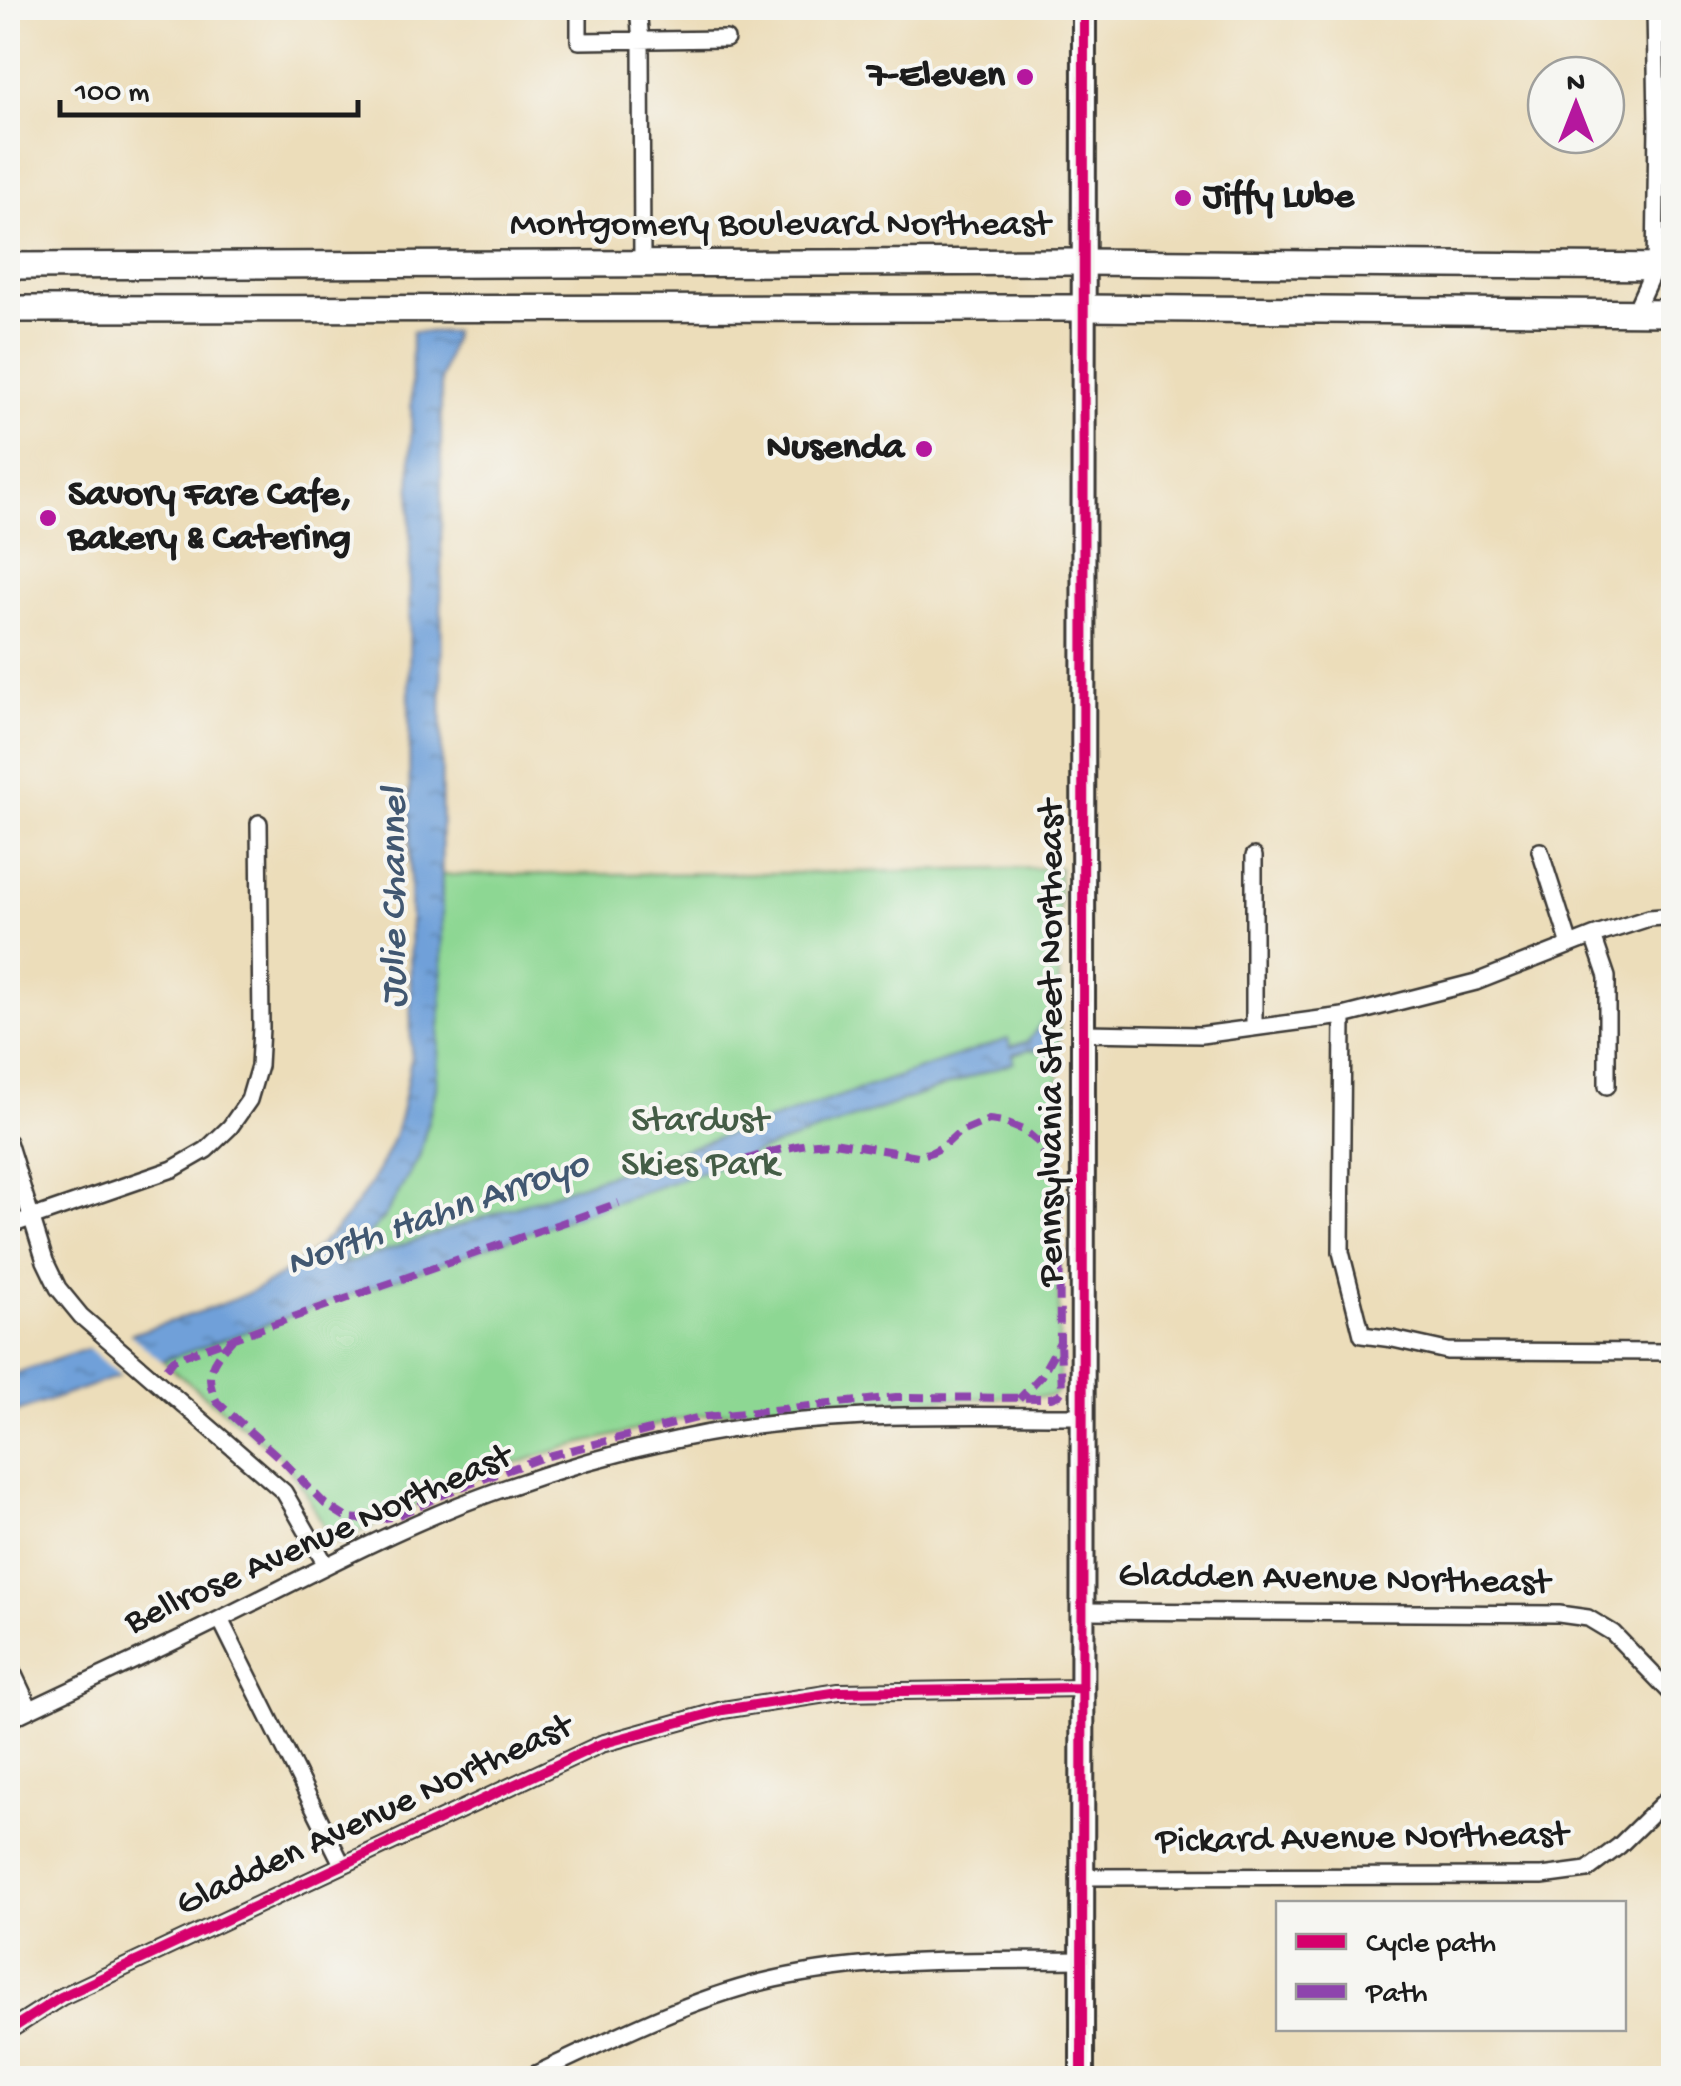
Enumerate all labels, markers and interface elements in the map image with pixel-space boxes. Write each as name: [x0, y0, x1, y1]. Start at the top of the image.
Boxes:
scale bar: [60, 55, 358, 117]
place label: 7-Eleven: [865, 55, 1006, 99]
north arrow: [1526, 55, 1626, 155]
marker: 7-Eleven: [1014, 66, 1036, 88]
text: N: [1567, 68, 1585, 101]
text: 100 m: [74, 77, 150, 112]
place label: Jiffy Lube: [1202, 176, 1355, 220]
marker: Jiffy Lube: [1172, 187, 1194, 209]
street label: Montgomery Boulevard Northeast: [510, 204, 1054, 248]
place label: Nusenda: [766, 427, 906, 471]
marker: Nusenda: [913, 438, 935, 460]
place label: Savory Fare Cafe, Bakery & Catering: [66, 474, 352, 562]
marker: Savory Fare Cafe, Bakery & Catering: [37, 507, 59, 529]
water label: Julie Channel: [373, 786, 420, 1008]
street label: Pennsylvania Street Northeast: [1031, 796, 1075, 1287]
park label: Stardust Skies Park: [621, 1100, 782, 1188]
water label: North Hahn Arroyo: [281, 1142, 597, 1290]
street label: Bellrose Avenue Northeast: [118, 1434, 522, 1647]
street label: Gladden Avenue Northeast: [1118, 1555, 1554, 1607]
street label: Gladden Avenue Northeast: [170, 1704, 583, 1928]
street label: Pickard Avenue Northeast: [1155, 1814, 1572, 1866]
legend: [1276, 1901, 1626, 2031]
text: Cycle path: [1366, 1928, 1496, 1963]
text: Path: [1365, 1978, 1428, 2013]

